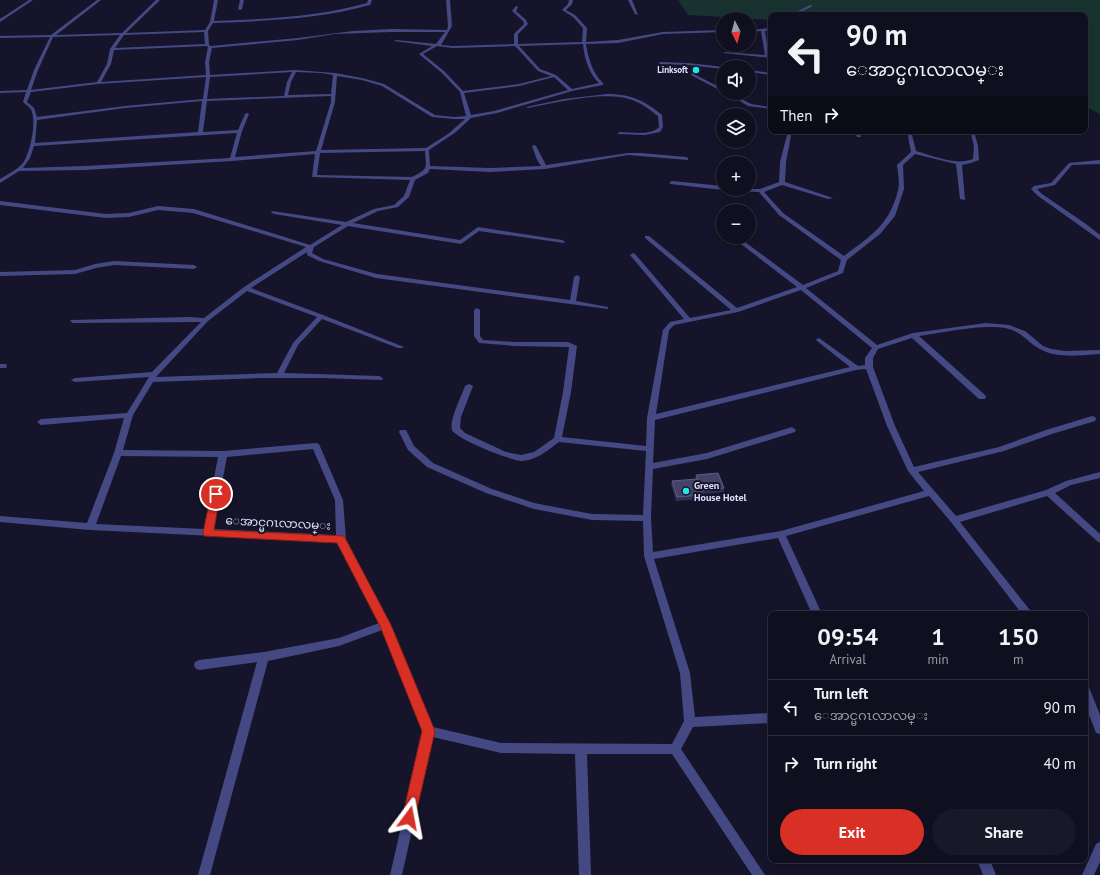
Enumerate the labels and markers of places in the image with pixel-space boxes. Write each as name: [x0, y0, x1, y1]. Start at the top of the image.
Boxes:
place label: Linksoft: [657, 64, 689, 75]
marker: Linksoft: [691, 65, 701, 75]
pin: [199, 477, 233, 511]
place label: Green House Hotel: [694, 479, 746, 504]
marker: Green House Hotel: [681, 486, 691, 496]

